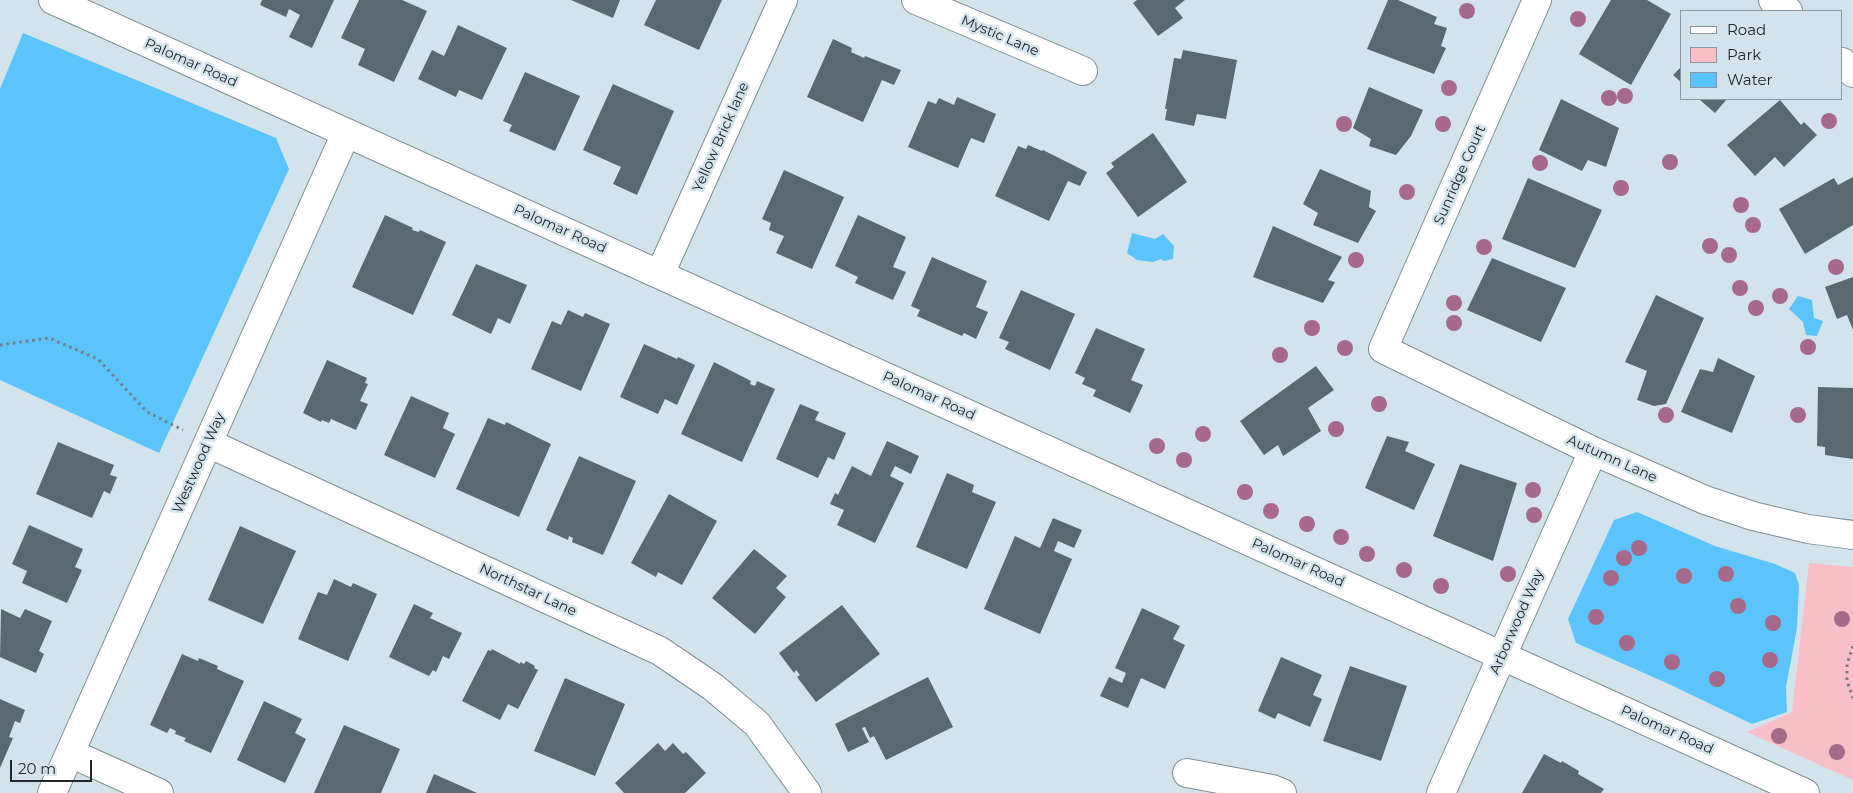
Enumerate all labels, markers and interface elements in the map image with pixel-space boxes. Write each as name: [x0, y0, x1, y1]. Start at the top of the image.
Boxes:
legend: [1680, 10, 1843, 100]
street label: Mystic Lane: [958, 12, 1042, 60]
text: Road: [1727, 20, 1766, 39]
street label: Palomar Road: [142, 35, 240, 91]
text: Park: [1727, 45, 1761, 64]
text: Water: [1727, 70, 1773, 89]
street label: Yellow Brick lane: [689, 80, 753, 194]
street label: Sunridge Court: [1431, 123, 1489, 227]
street label: Palomar Road: [511, 201, 609, 257]
street label: Palomar Road: [880, 368, 978, 424]
street label: Westwood Way: [169, 410, 229, 516]
street label: Autumn Lane: [1564, 432, 1660, 486]
street label: Palomar Road: [1249, 535, 1347, 591]
street label: Northstar Lane: [477, 560, 579, 620]
street label: Arborwood Way: [1486, 567, 1548, 677]
street label: Palomar Road: [1618, 702, 1716, 758]
scale bar: [12, 750, 95, 782]
text: 20 m: [18, 759, 56, 778]

